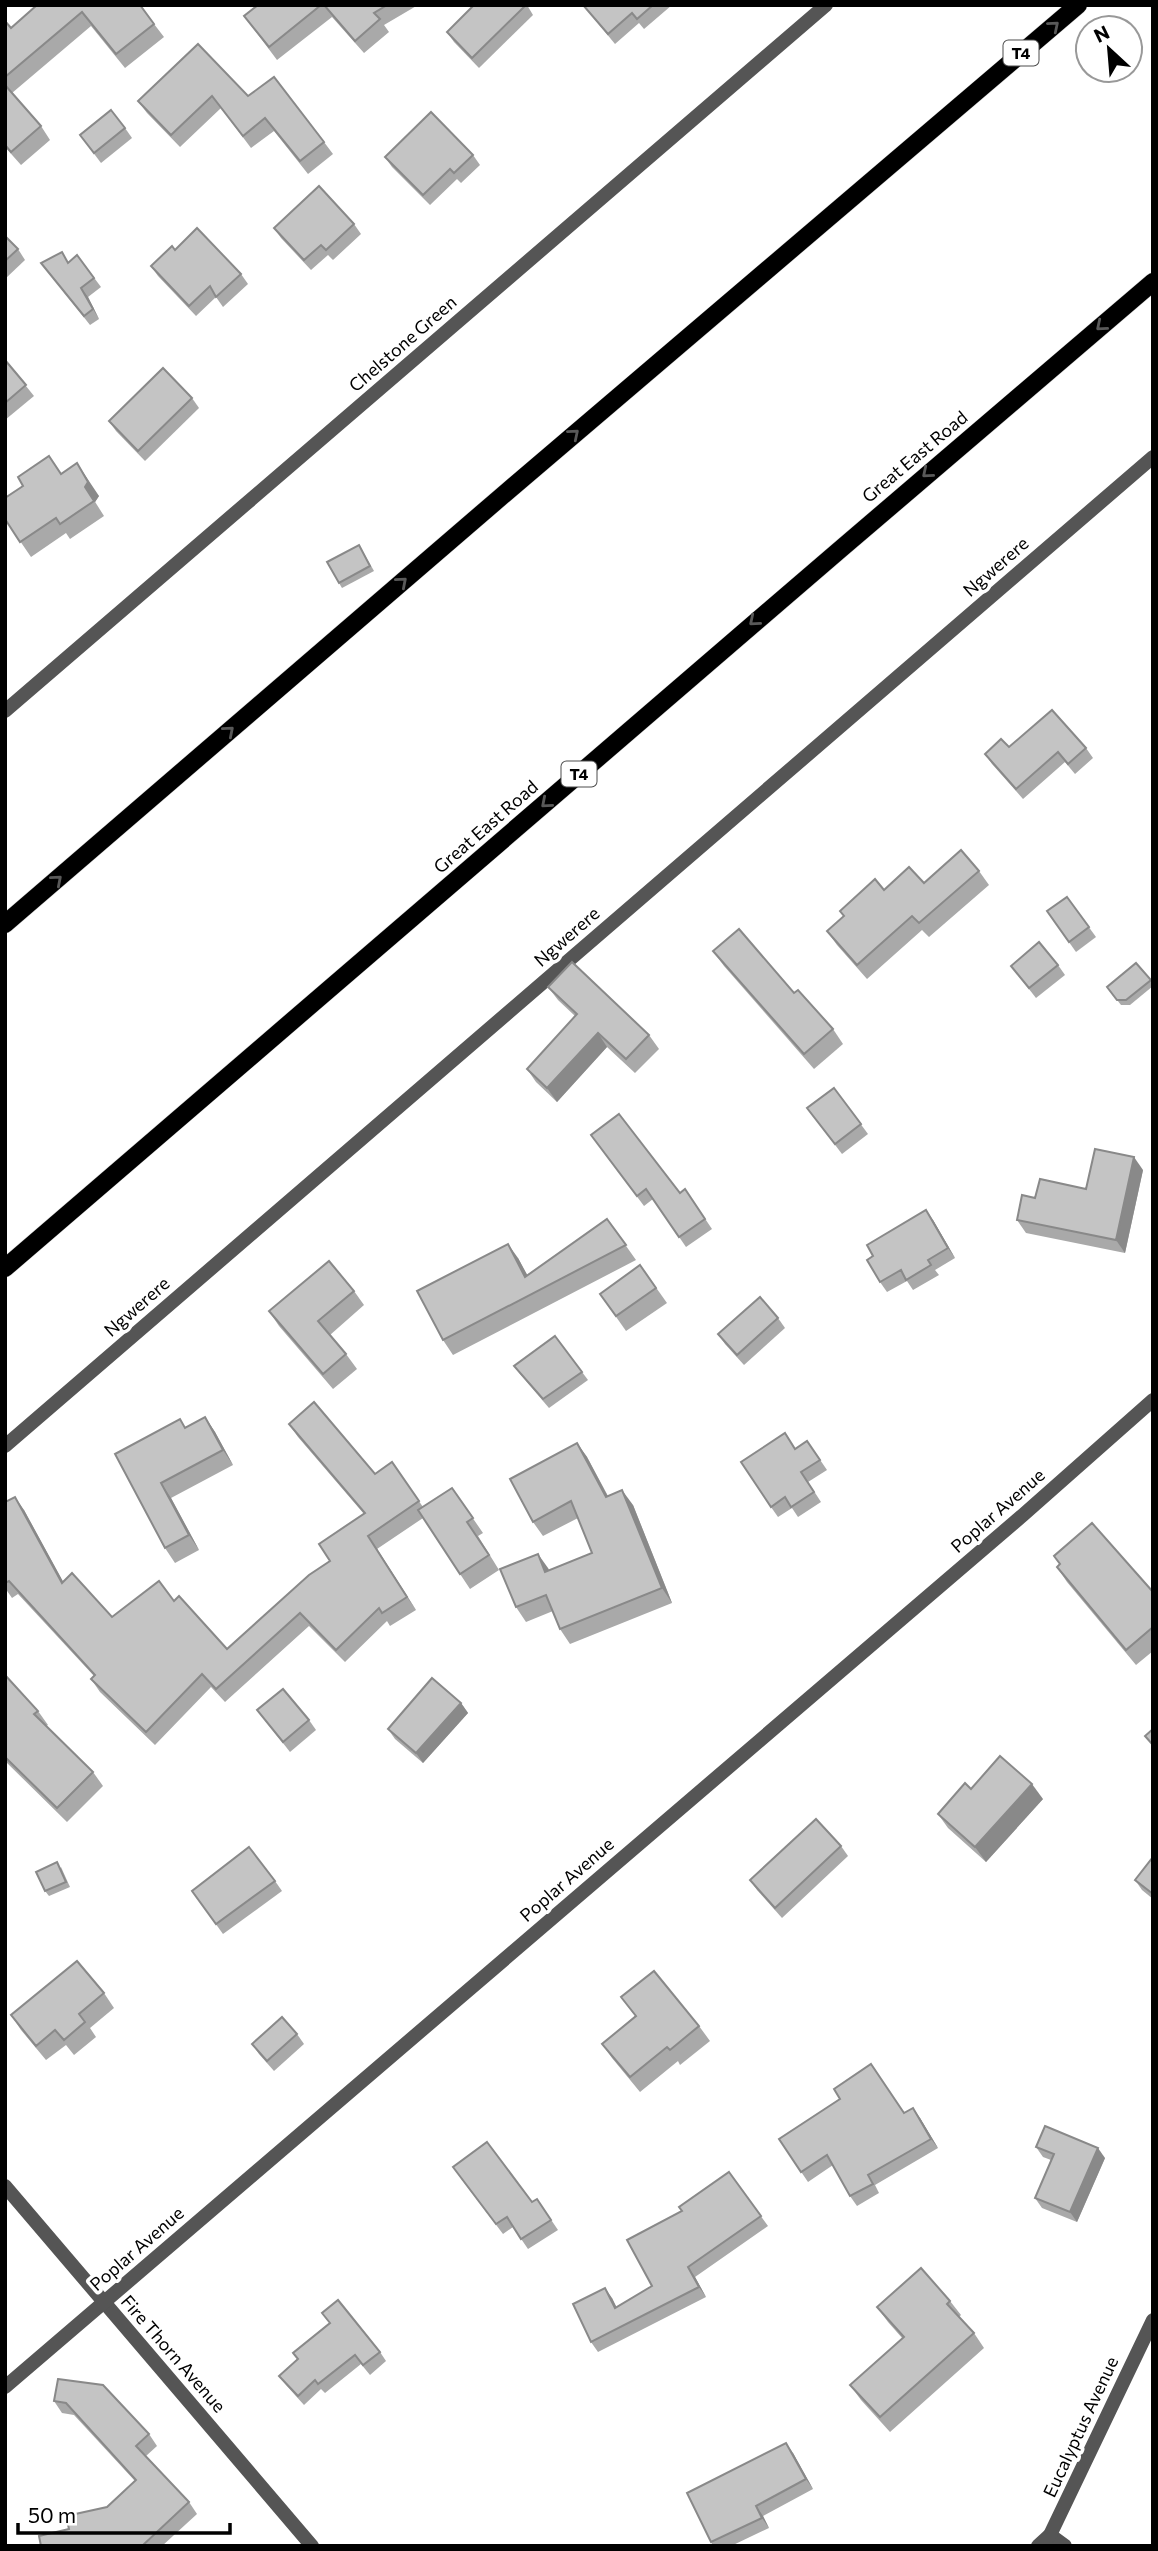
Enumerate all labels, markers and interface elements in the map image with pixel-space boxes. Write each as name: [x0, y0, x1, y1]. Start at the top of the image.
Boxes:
north arrow: [1074, 14, 1144, 84]
text: N: [1090, 20, 1113, 47]
one-way arrow: [1047, 21, 1059, 34]
road number: T4: [1004, 40, 1038, 66]
street label: Chelstone Green: [344, 290, 461, 396]
one-way arrow: [1096, 318, 1109, 330]
street label: Great East Road: [857, 406, 972, 507]
one-way arrow: [566, 430, 579, 442]
one-way arrow: [923, 465, 936, 477]
street label: Ngwerere: [958, 532, 1033, 601]
one-way arrow: [393, 578, 406, 590]
one-way arrow: [750, 613, 763, 625]
one-way arrow: [221, 727, 234, 739]
road number: T4: [562, 762, 596, 786]
street label: Great East Road: [429, 775, 542, 877]
one-way arrow: [541, 795, 554, 807]
one-way arrow: [49, 876, 62, 888]
street label: Ngwerere: [529, 902, 604, 971]
street label: Ngwerere: [99, 1272, 174, 1341]
street label: Poplar Avenue: [946, 1464, 1049, 1557]
street label: Poplar Avenue: [515, 1833, 618, 1926]
street label: Poplar Avenue: [85, 2202, 188, 2295]
street label: Fire Thorn Avenue: [117, 2290, 231, 2417]
street label: Eucalyptus Avenue: [1038, 2353, 1122, 2500]
scale bar: [18, 2492, 229, 2536]
text: 50 m: [28, 2502, 76, 2527]

